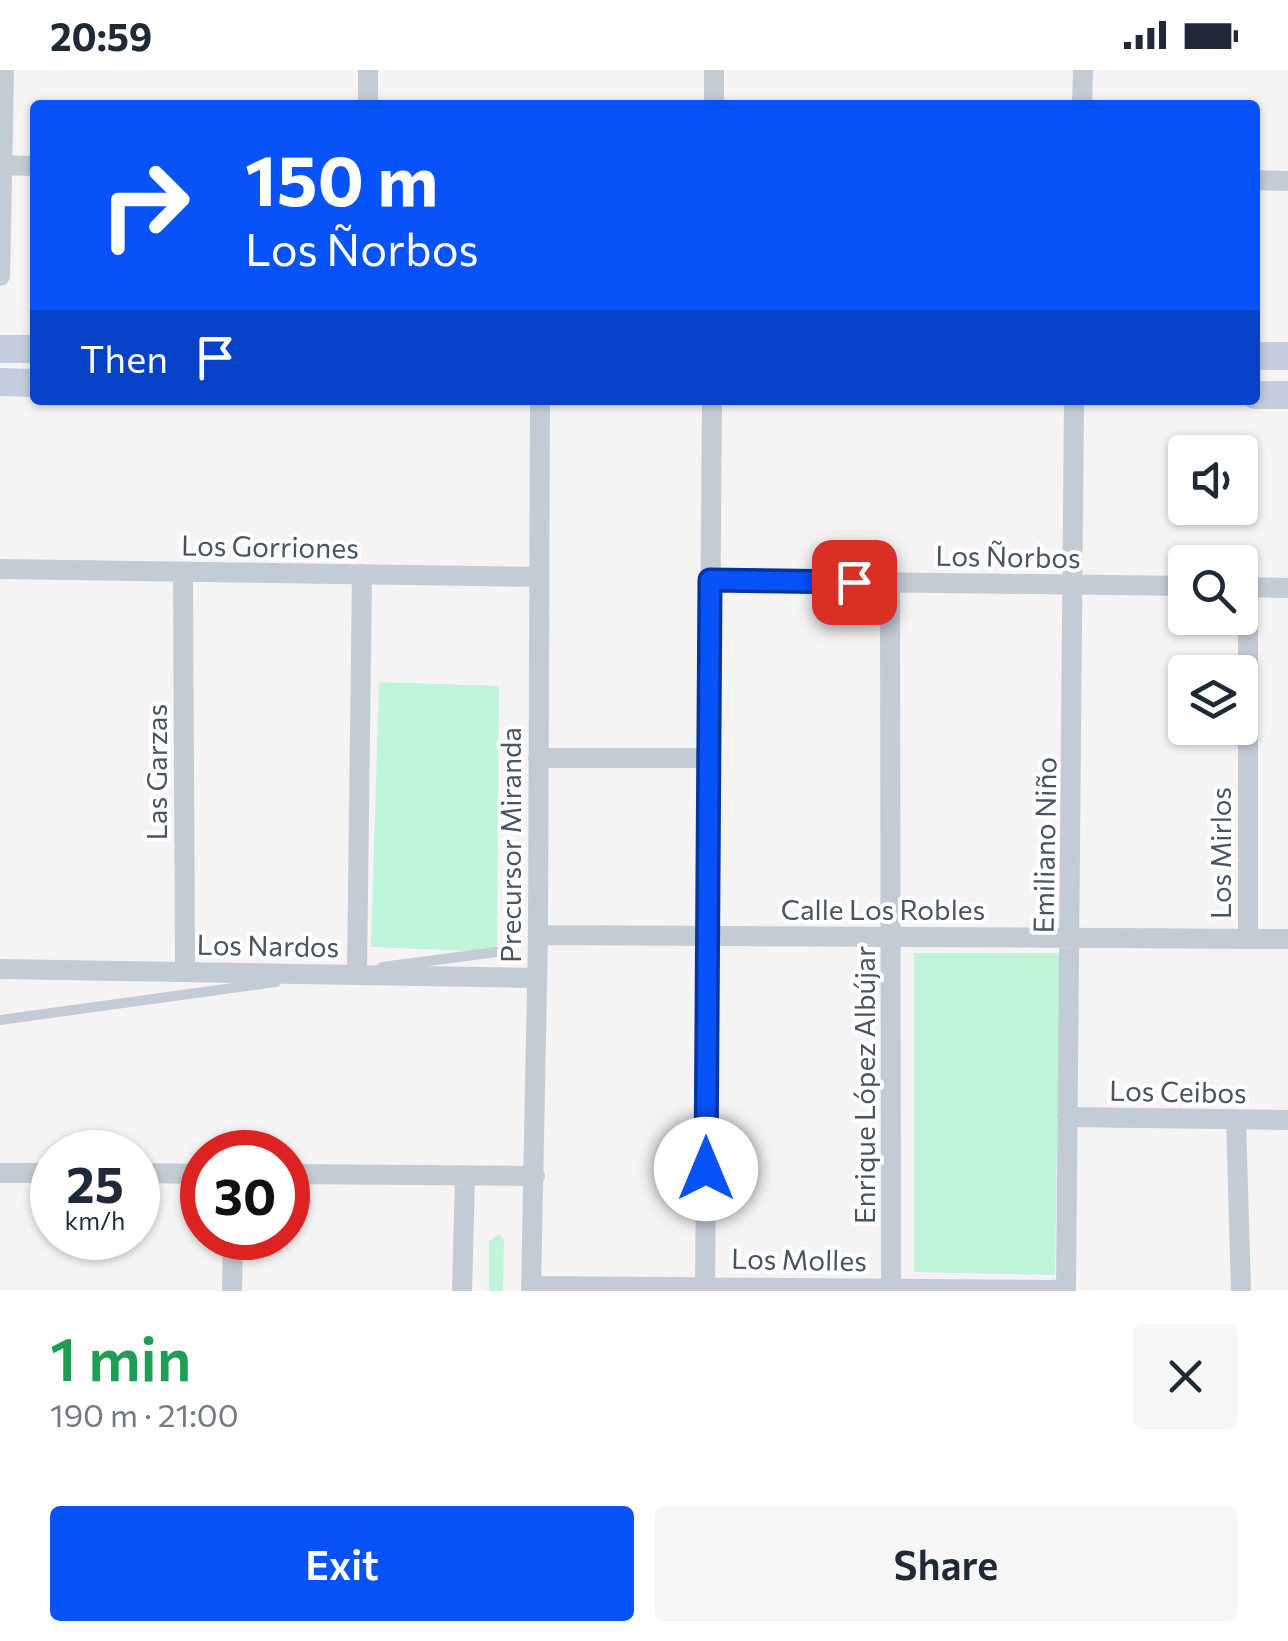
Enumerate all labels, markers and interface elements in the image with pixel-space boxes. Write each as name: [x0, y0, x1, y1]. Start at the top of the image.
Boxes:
text: 20:59: [50, 12, 152, 59]
text: 150 m: [245, 135, 438, 220]
icon: right: [80, 140, 210, 270]
text: Los Ñorbos: [245, 220, 479, 275]
icon: arrive: [188, 330, 243, 385]
text: Then: [80, 334, 168, 381]
map controls: [1168, 435, 1258, 745]
button: sound: [1168, 435, 1258, 525]
street label: Los Gorriones: [181, 527, 359, 565]
street label: Los Ñorbos: [935, 538, 1081, 574]
pin: [812, 540, 897, 625]
button: search: [1168, 545, 1258, 635]
icon: arrive: [827, 555, 882, 610]
button: layers: [1168, 655, 1258, 745]
street label: Las Garzas: [139, 704, 173, 840]
street label: Precursor Miranda: [493, 727, 527, 963]
street label: Emiliano Niño: [1025, 757, 1063, 933]
street label: Los Mirlos: [1203, 787, 1237, 919]
street label: Calle Los Robles: [781, 892, 985, 926]
street label: Los Nardos: [197, 927, 339, 963]
street label: Enrique López Albújar: [847, 946, 881, 1224]
street label: Los Ceibos: [1109, 1073, 1247, 1109]
position arrow: [654, 1117, 758, 1221]
speed limit sign: 30: [180, 1130, 310, 1260]
text: 25: [66, 1152, 124, 1213]
text: km/h: [65, 1205, 125, 1235]
street label: Los Molles: [731, 1241, 867, 1277]
text: 1 min: [50, 1320, 191, 1393]
button: close: [1133, 1324, 1238, 1429]
text: 190 m · 21:00: [50, 1394, 239, 1434]
button: Exit: [50, 1506, 634, 1621]
button: Share: [654, 1506, 1238, 1621]

